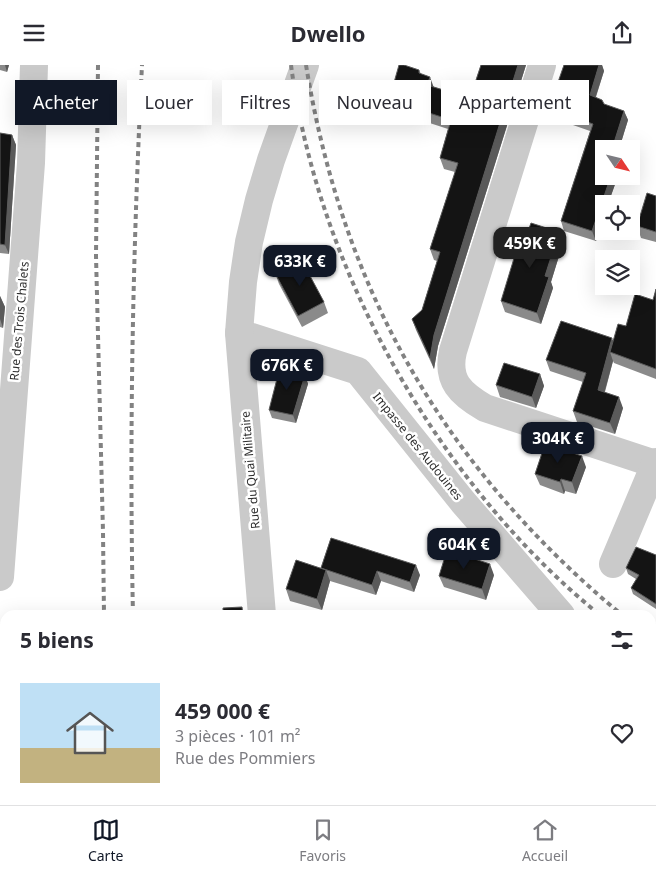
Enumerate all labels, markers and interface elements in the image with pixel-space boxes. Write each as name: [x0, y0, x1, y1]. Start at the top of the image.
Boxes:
text: Dwello: [291, 18, 365, 48]
icon: menu: [20, 19, 48, 47]
icon: share: [608, 19, 636, 47]
chip: Acheter: [15, 80, 117, 125]
chip: Louer: [127, 80, 212, 125]
chip: Filtres: [222, 80, 309, 125]
chip: Nouveau: [319, 80, 431, 125]
chip: Appartement: [441, 80, 589, 125]
north arrow: [595, 140, 640, 185]
map controls: [595, 140, 640, 295]
button: locate: [595, 195, 640, 240]
pin: 459K €: [489, 227, 571, 269]
text: 459K €: [504, 232, 556, 254]
pin: 633K €: [259, 245, 341, 287]
text: 633K €: [274, 250, 326, 272]
button: layers: [595, 250, 640, 295]
street label: Rue des Trois Chalets: [5, 261, 33, 381]
pin: 676K €: [246, 349, 328, 391]
text: 676K €: [261, 354, 313, 376]
street label: Impasse des Audouines: [369, 389, 467, 504]
street label: Rue du Quai Militaire: [236, 410, 264, 530]
pin: 304K €: [517, 421, 599, 464]
text: 304K €: [532, 427, 584, 449]
pin: 604K €: [423, 527, 505, 570]
text: 604K €: [438, 533, 490, 555]
text: 5 biens: [20, 626, 94, 654]
icon: filters: [608, 626, 636, 654]
text: 459 000 €: [175, 697, 270, 725]
icon: home: [60, 703, 120, 763]
icon: heart: [608, 719, 636, 747]
text: 3 pièces · 101 m²: [175, 725, 300, 747]
text: Rue des Pommiers: [175, 747, 315, 769]
tab: Carte: [88, 816, 123, 865]
tab: Favoris: [299, 816, 346, 865]
tab: Accueil: [522, 816, 568, 865]

